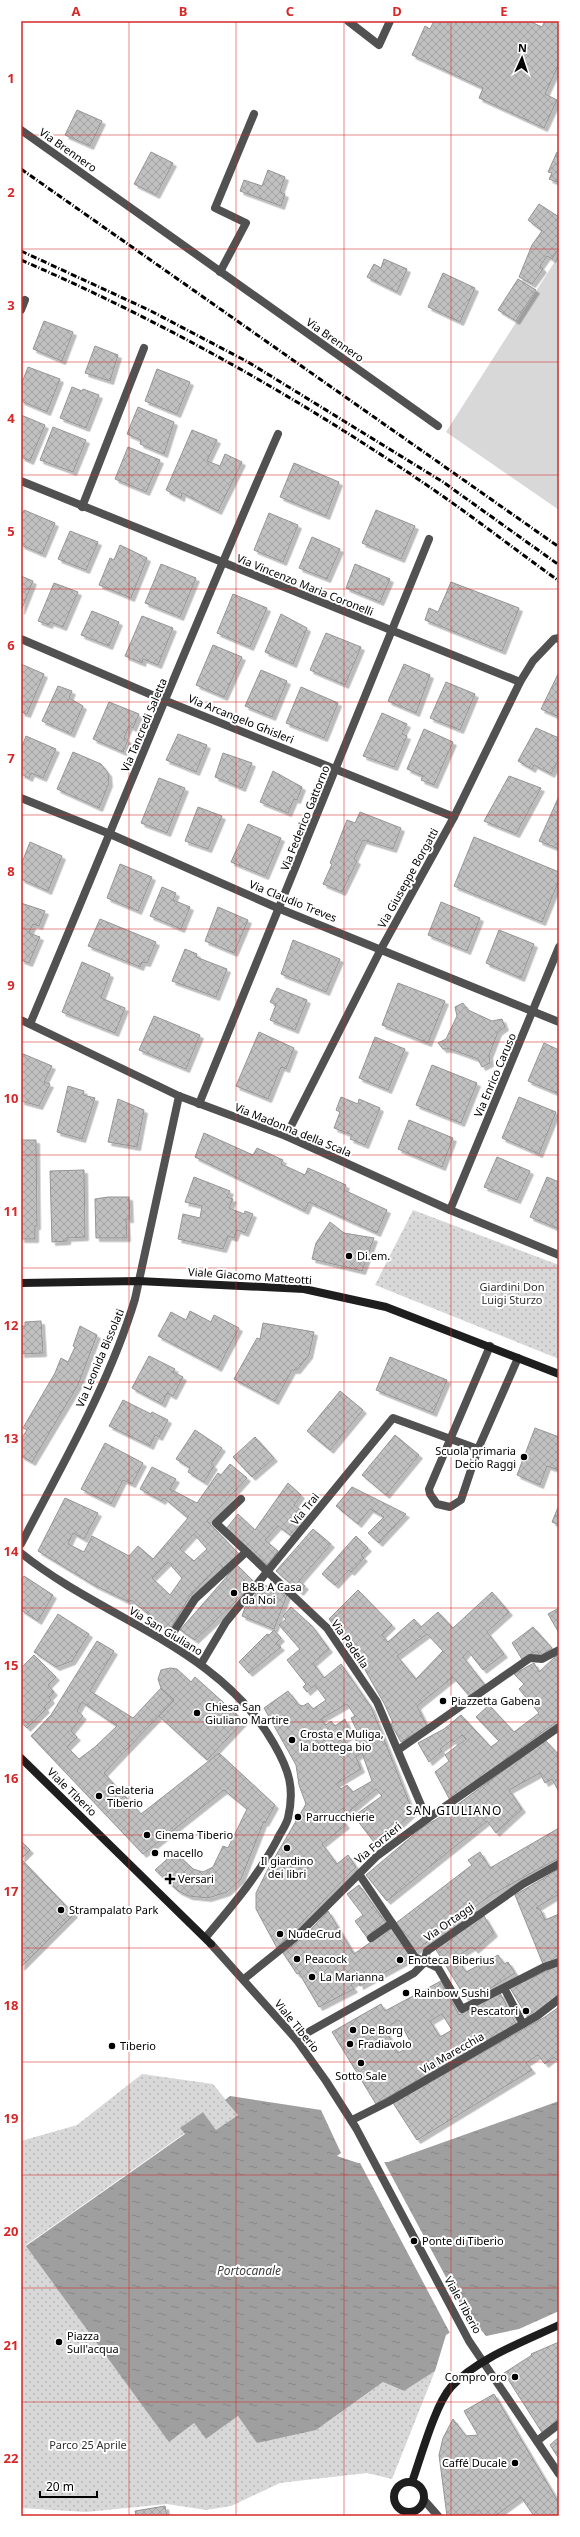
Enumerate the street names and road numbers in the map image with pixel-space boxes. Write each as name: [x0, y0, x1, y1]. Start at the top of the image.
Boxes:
street label: Via Brennero: [37, 124, 100, 175]
street label: Via Brennero: [304, 314, 367, 365]
street label: Via Vincenzo Maria Coronelli: [235, 550, 376, 619]
street label: Via Tancredi Saletta: [117, 676, 170, 774]
street label: Via Arcangelo Ghisleri: [186, 690, 296, 747]
street label: Via Federico Gattorno: [277, 763, 333, 873]
street label: Via Giuseppe Borgatti: [374, 825, 441, 930]
street label: Via Claudio Treves: [247, 876, 339, 925]
street label: Via Enrico Caruso: [470, 1030, 519, 1119]
street label: Via Madonna della Scala: [233, 1099, 354, 1160]
street label: Viale Giacomo Matteotti: [188, 1264, 312, 1287]
street label: Via Leonida Bissolati: [72, 1306, 127, 1409]
street label: Via Trai: [287, 1489, 322, 1528]
street label: Via San Giuliano: [127, 1603, 206, 1659]
street label: Via Padella: [328, 1616, 373, 1671]
street label: Viale Tiberio: [44, 1764, 101, 1819]
street label: Via Forzieri: [351, 1819, 404, 1867]
street label: Via Ortaggi: [421, 1899, 477, 1944]
street label: Viale Tiberio: [272, 1996, 323, 2055]
street label: Via Marecchia: [417, 2028, 486, 2077]
street label: Viale Tiberio: [441, 2273, 486, 2336]

